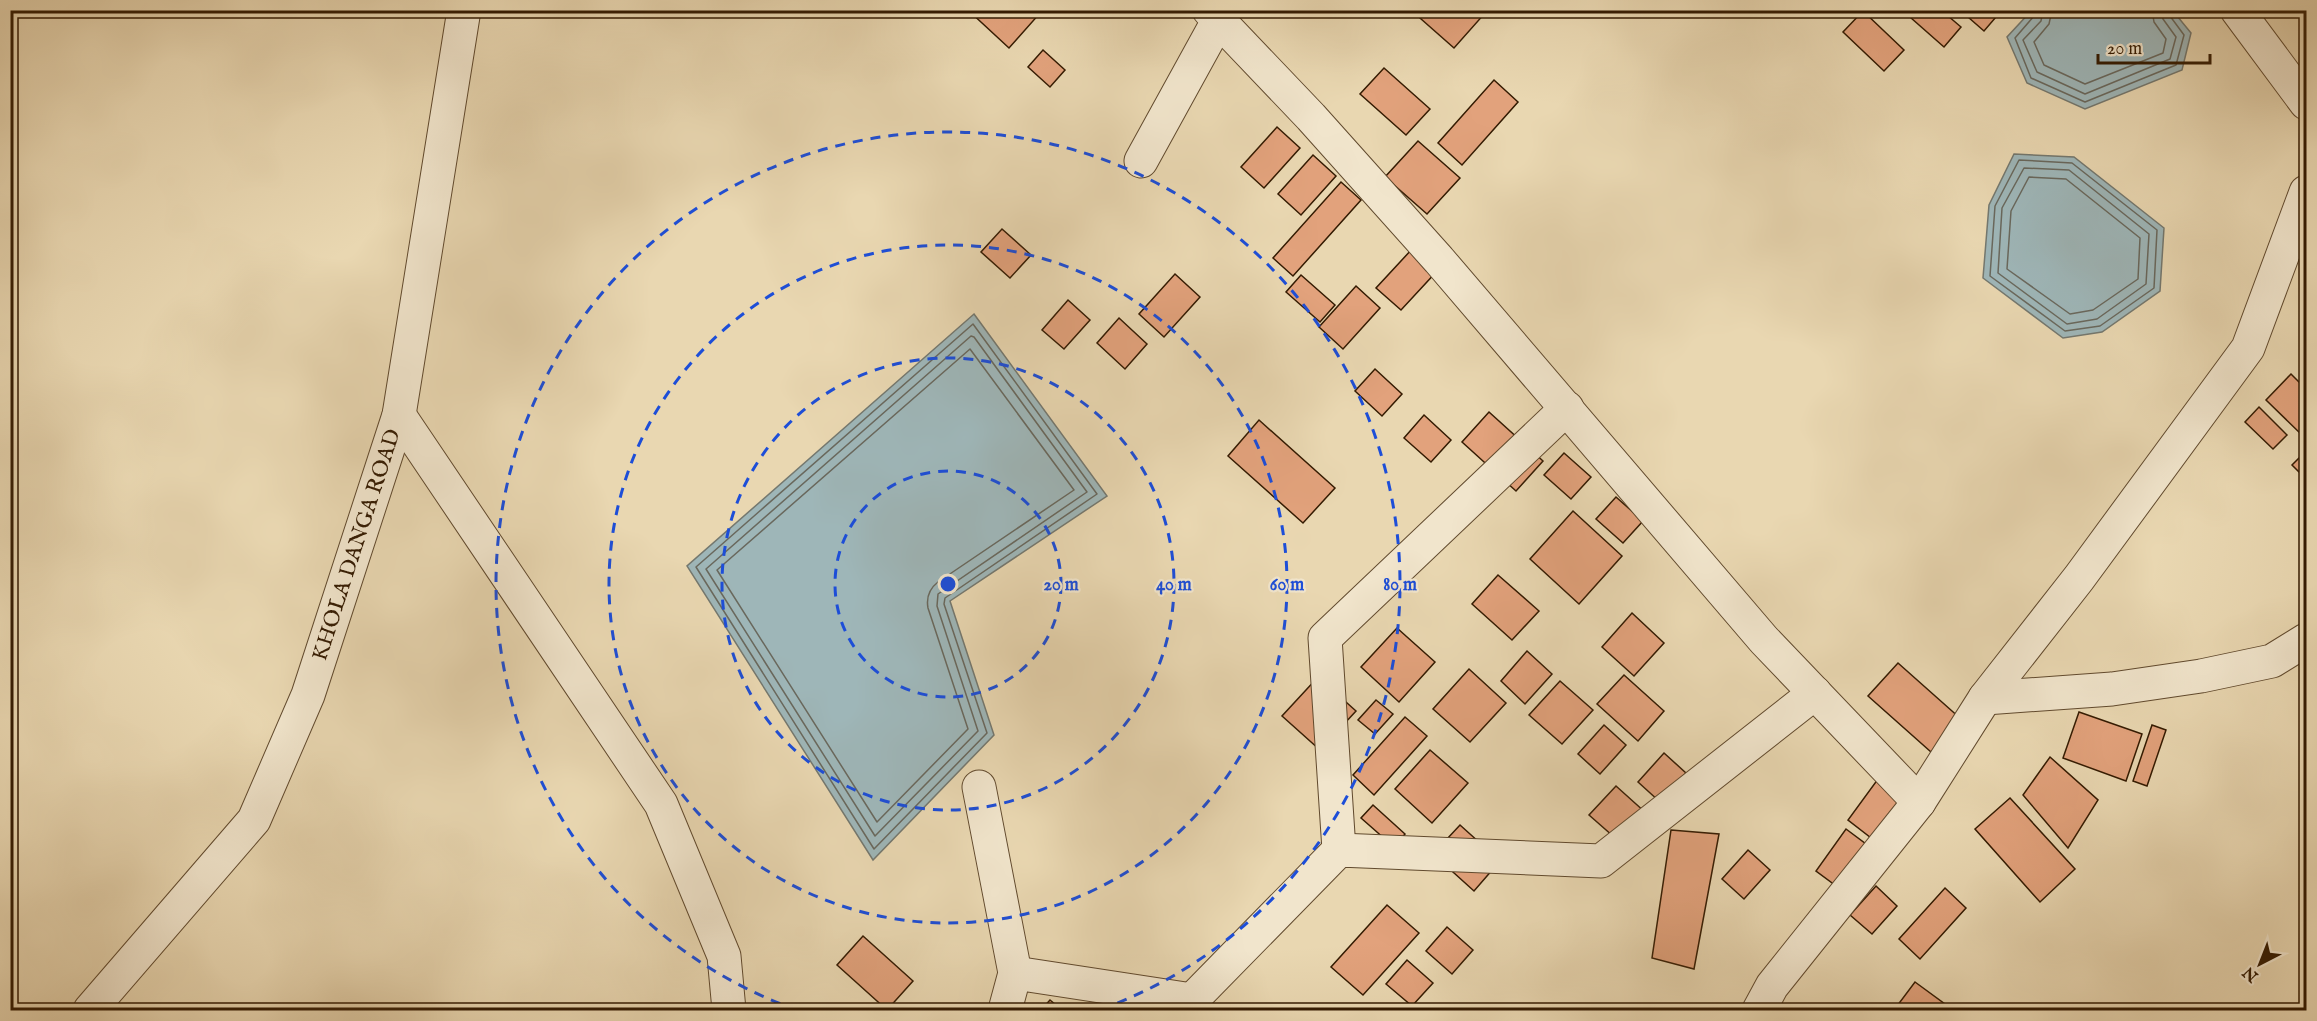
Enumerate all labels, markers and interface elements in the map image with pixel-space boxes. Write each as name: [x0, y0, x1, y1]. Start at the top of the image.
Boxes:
scale bar: [2098, 27, 2210, 65]
text: 20 m: [2107, 38, 2142, 61]
street label: KHOLA DANGA ROAD: [306, 425, 408, 665]
centre of rings: [938, 574, 958, 594]
text: 20 m: [1043, 574, 1079, 597]
text: 40 m: [1156, 574, 1192, 597]
text: 60 m: [1270, 574, 1304, 597]
text: 80 m: [1383, 574, 1417, 597]
north arrow: [2230, 934, 2290, 994]
text: N: [2239, 961, 2264, 986]

